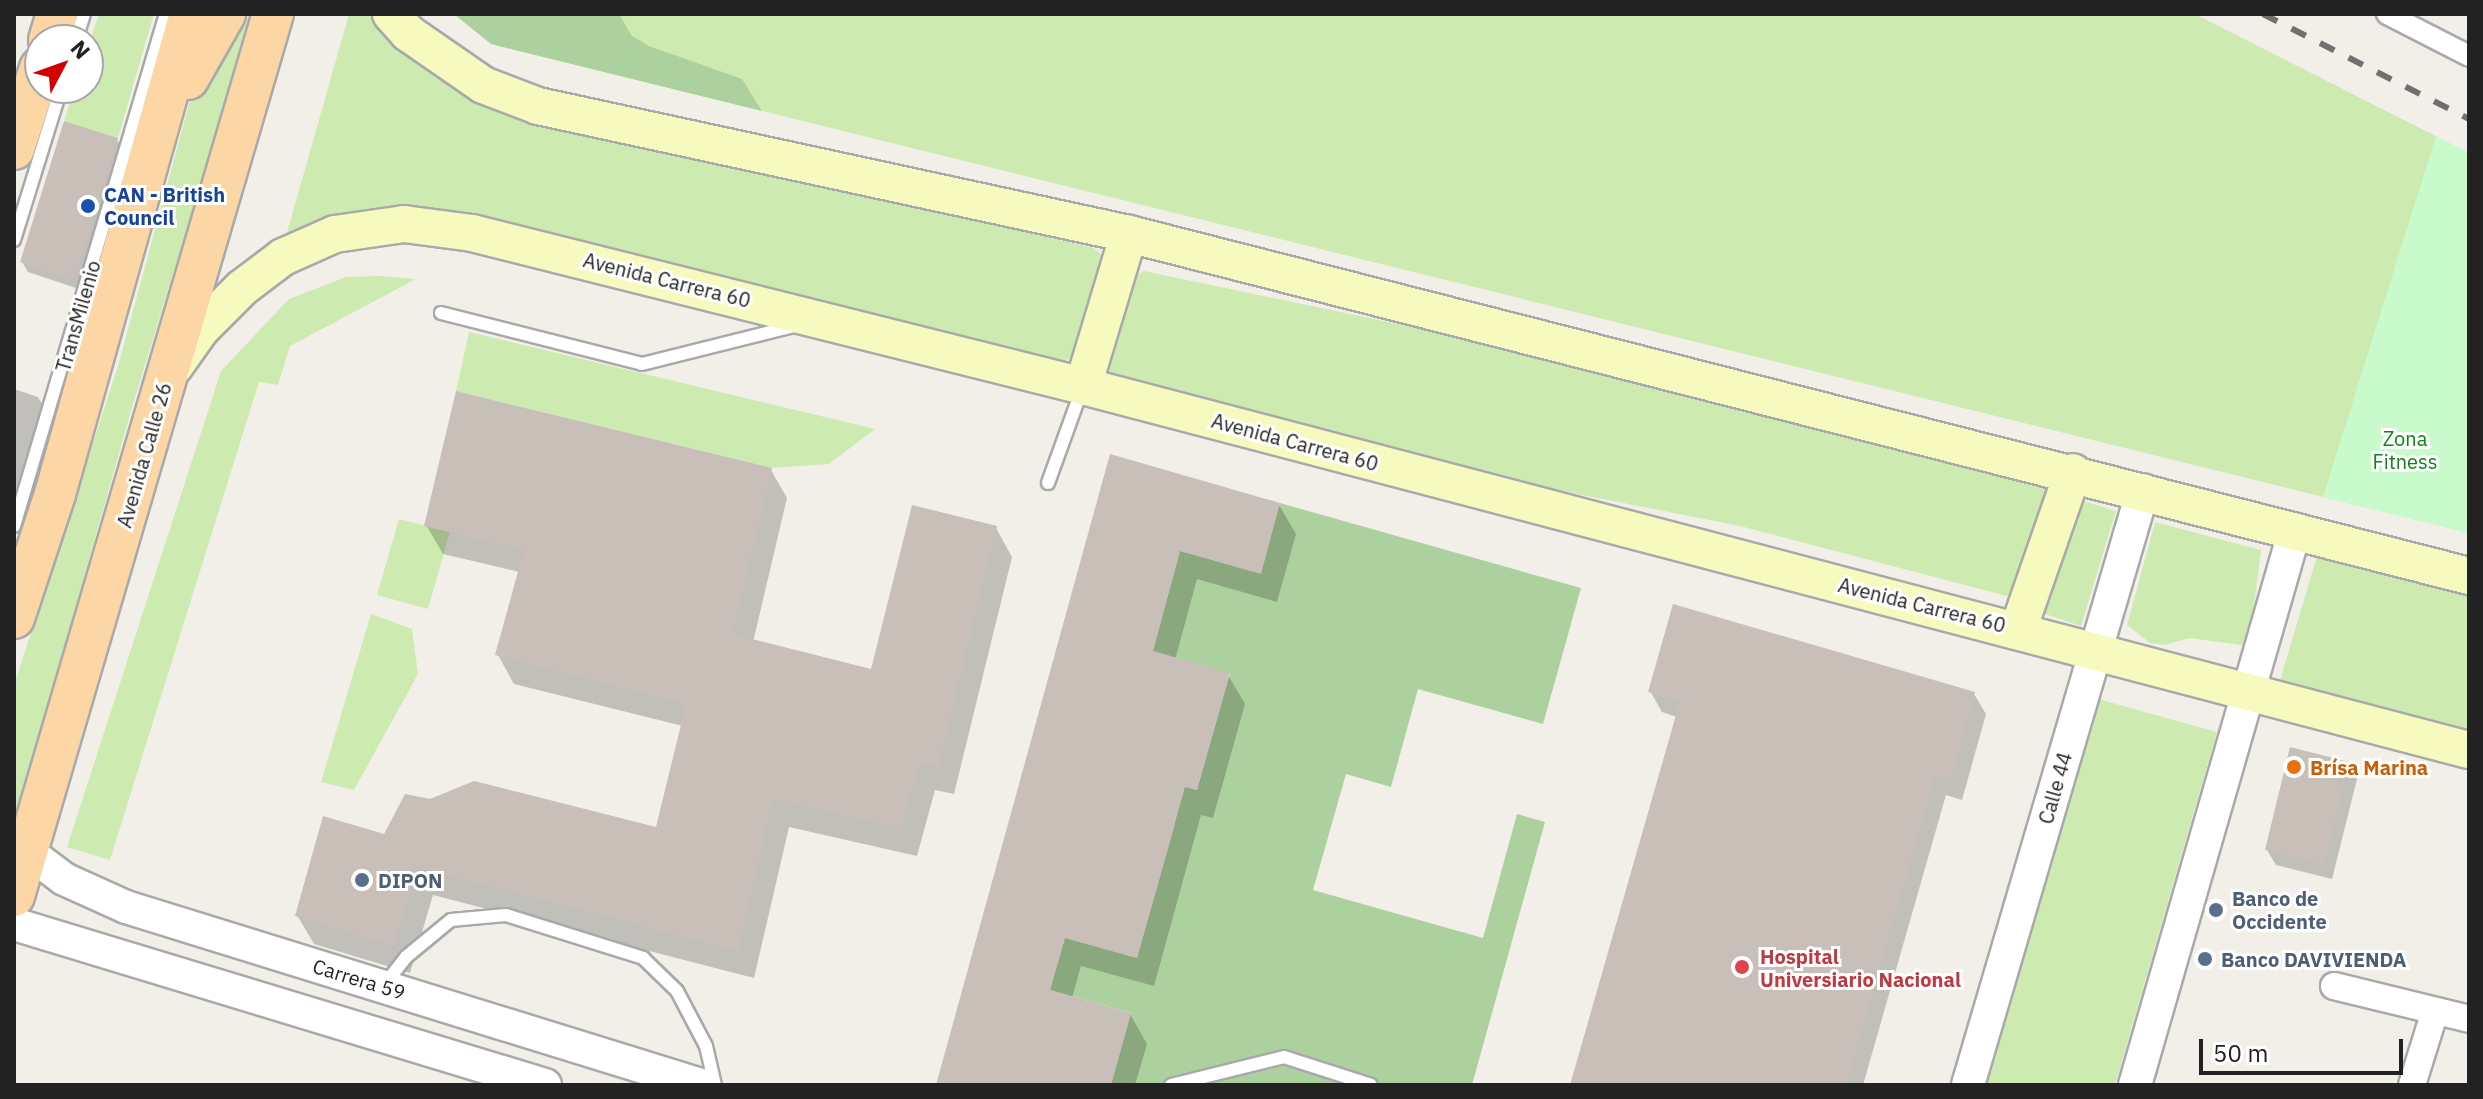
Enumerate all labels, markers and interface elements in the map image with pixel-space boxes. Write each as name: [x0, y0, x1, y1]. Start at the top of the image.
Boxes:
north arrow: [24, 24, 104, 104]
text: N: [65, 34, 97, 65]
place label: CAN - British Council: [104, 182, 225, 229]
marker: CAN - British Council: [79, 197, 97, 215]
street label: Avenida Carrera 60: [581, 248, 753, 312]
street label: TransMilenio: [51, 258, 105, 374]
street label: Avenida Calle 26: [112, 380, 176, 530]
street label: Avenida Carrera 60: [1209, 408, 1381, 476]
park label: Zona Fitness: [2373, 426, 2437, 473]
street label: Avenida Carrera 60: [1836, 573, 2008, 637]
street label: Calle 44: [2033, 749, 2077, 827]
place label: Brísa Marina: [2310, 755, 2428, 779]
marker: Brísa Marina: [2285, 758, 2303, 776]
place label: DIPON: [378, 868, 442, 892]
marker: DIPON: [353, 871, 371, 889]
place label: Banco de Occidente: [2232, 886, 2327, 933]
marker: Banco de Occidente: [2207, 901, 2225, 919]
place label: Hospital Universiario Nacional: [1760, 944, 1961, 991]
place label: Banco DAVIVIENDA: [2221, 947, 2406, 971]
marker: Banco DAVIVIENDA: [2196, 950, 2214, 968]
street label: Carrera 59: [310, 954, 408, 1004]
marker: Hospital Universiario Nacional: [1731, 956, 1753, 978]
scale bar: [2203, 1023, 2407, 1073]
text: 50 m: [2213, 1037, 2268, 1069]

